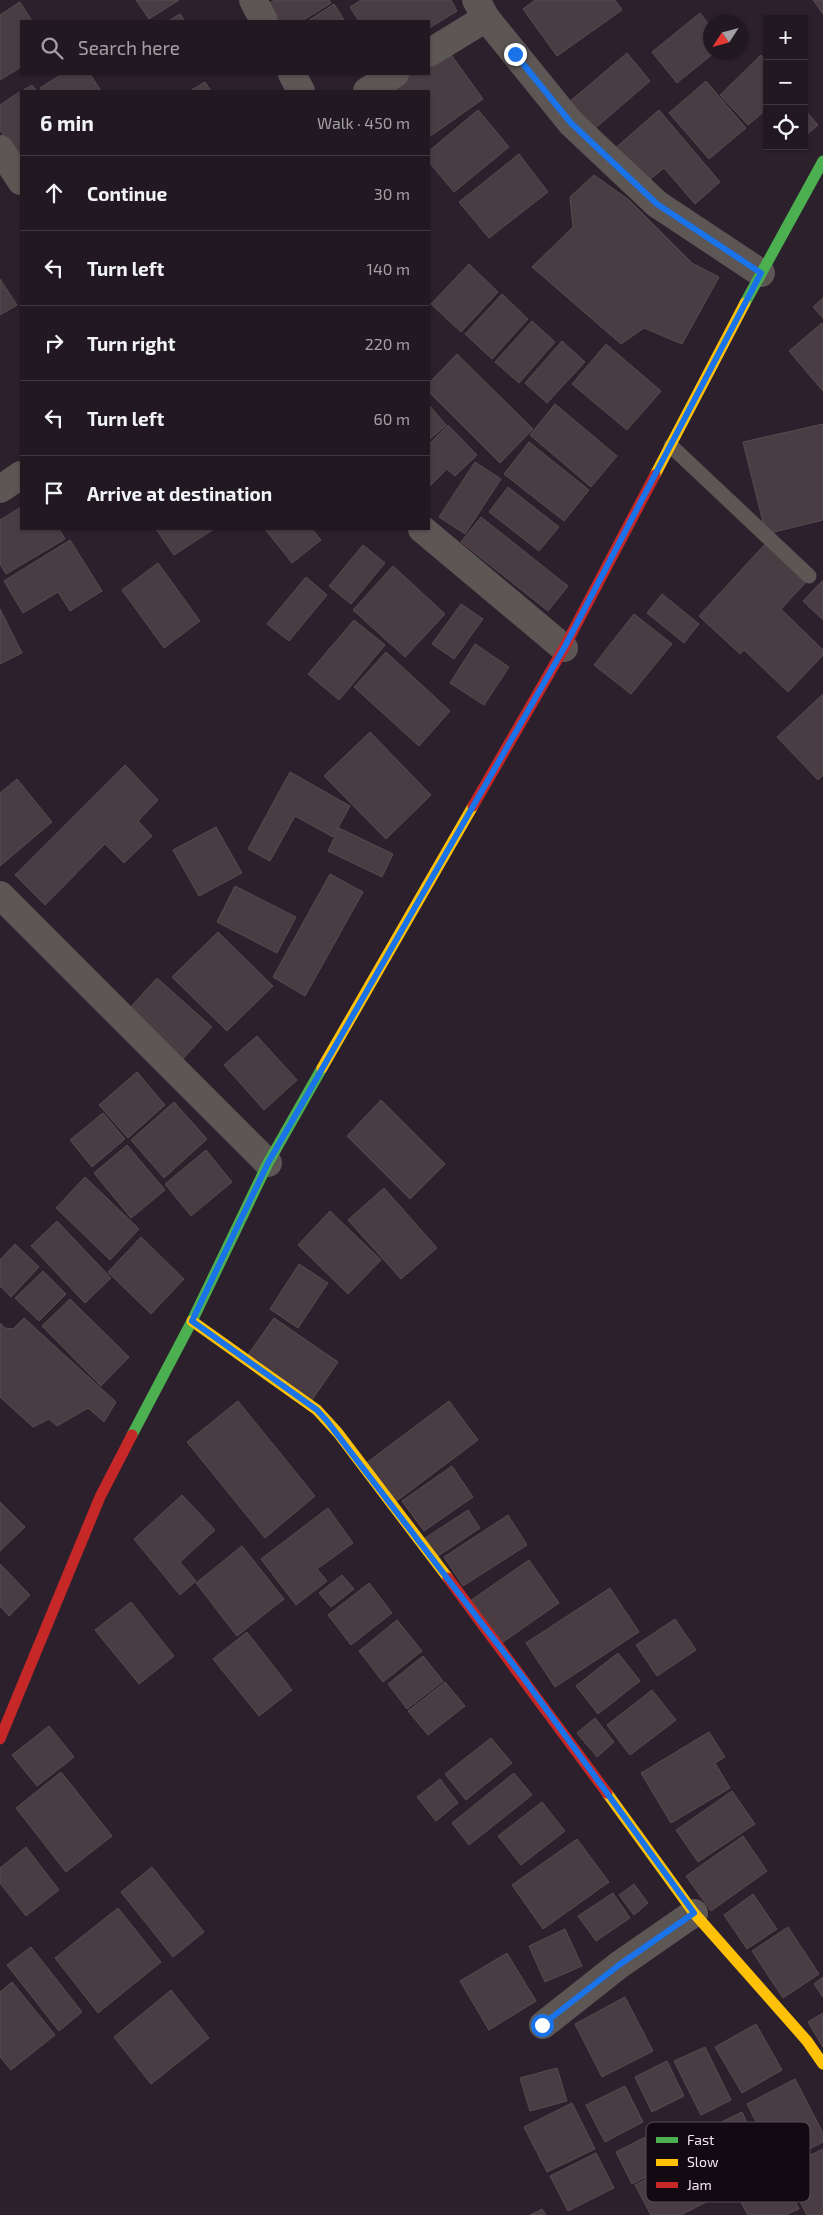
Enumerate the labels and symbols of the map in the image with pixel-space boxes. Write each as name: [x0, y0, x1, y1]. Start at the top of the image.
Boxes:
north arrow: [703, 15, 748, 60]
route end: [504, 43, 527, 66]
route start: [531, 2014, 554, 2037]
legend: [646, 2122, 810, 2202]
text: Fast: [687, 2131, 714, 2148]
text: Slow: [687, 2153, 719, 2170]
text: Jam: [687, 2176, 712, 2193]

